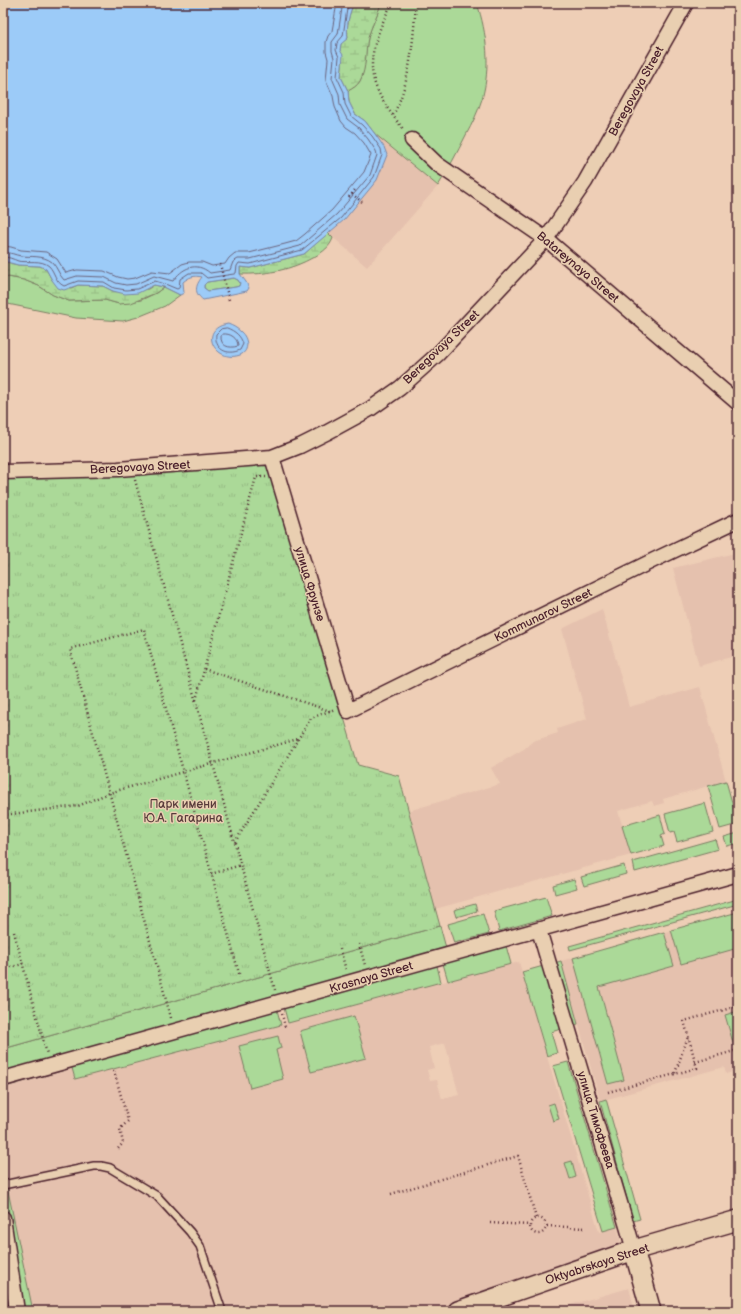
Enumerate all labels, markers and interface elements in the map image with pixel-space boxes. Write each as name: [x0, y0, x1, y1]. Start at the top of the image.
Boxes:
street label: Beregovaya Street: [606, 43, 668, 139]
street label: Batareynaya Street: [533, 229, 622, 306]
street label: Beregovaya Street: [400, 307, 483, 388]
street label: Beregovaya Street: [89, 457, 191, 478]
street label: улица Фрунзе: [291, 545, 328, 624]
street label: Kommunarov Street: [492, 585, 595, 646]
park label: Парк имени Ю.А. Гагарина: [143, 797, 223, 826]
street label: Krasnaya Street: [328, 958, 415, 997]
street label: улица Тимофеева: [574, 1070, 617, 1171]
street label: Oktyabrskaya Street: [543, 1241, 651, 1288]

